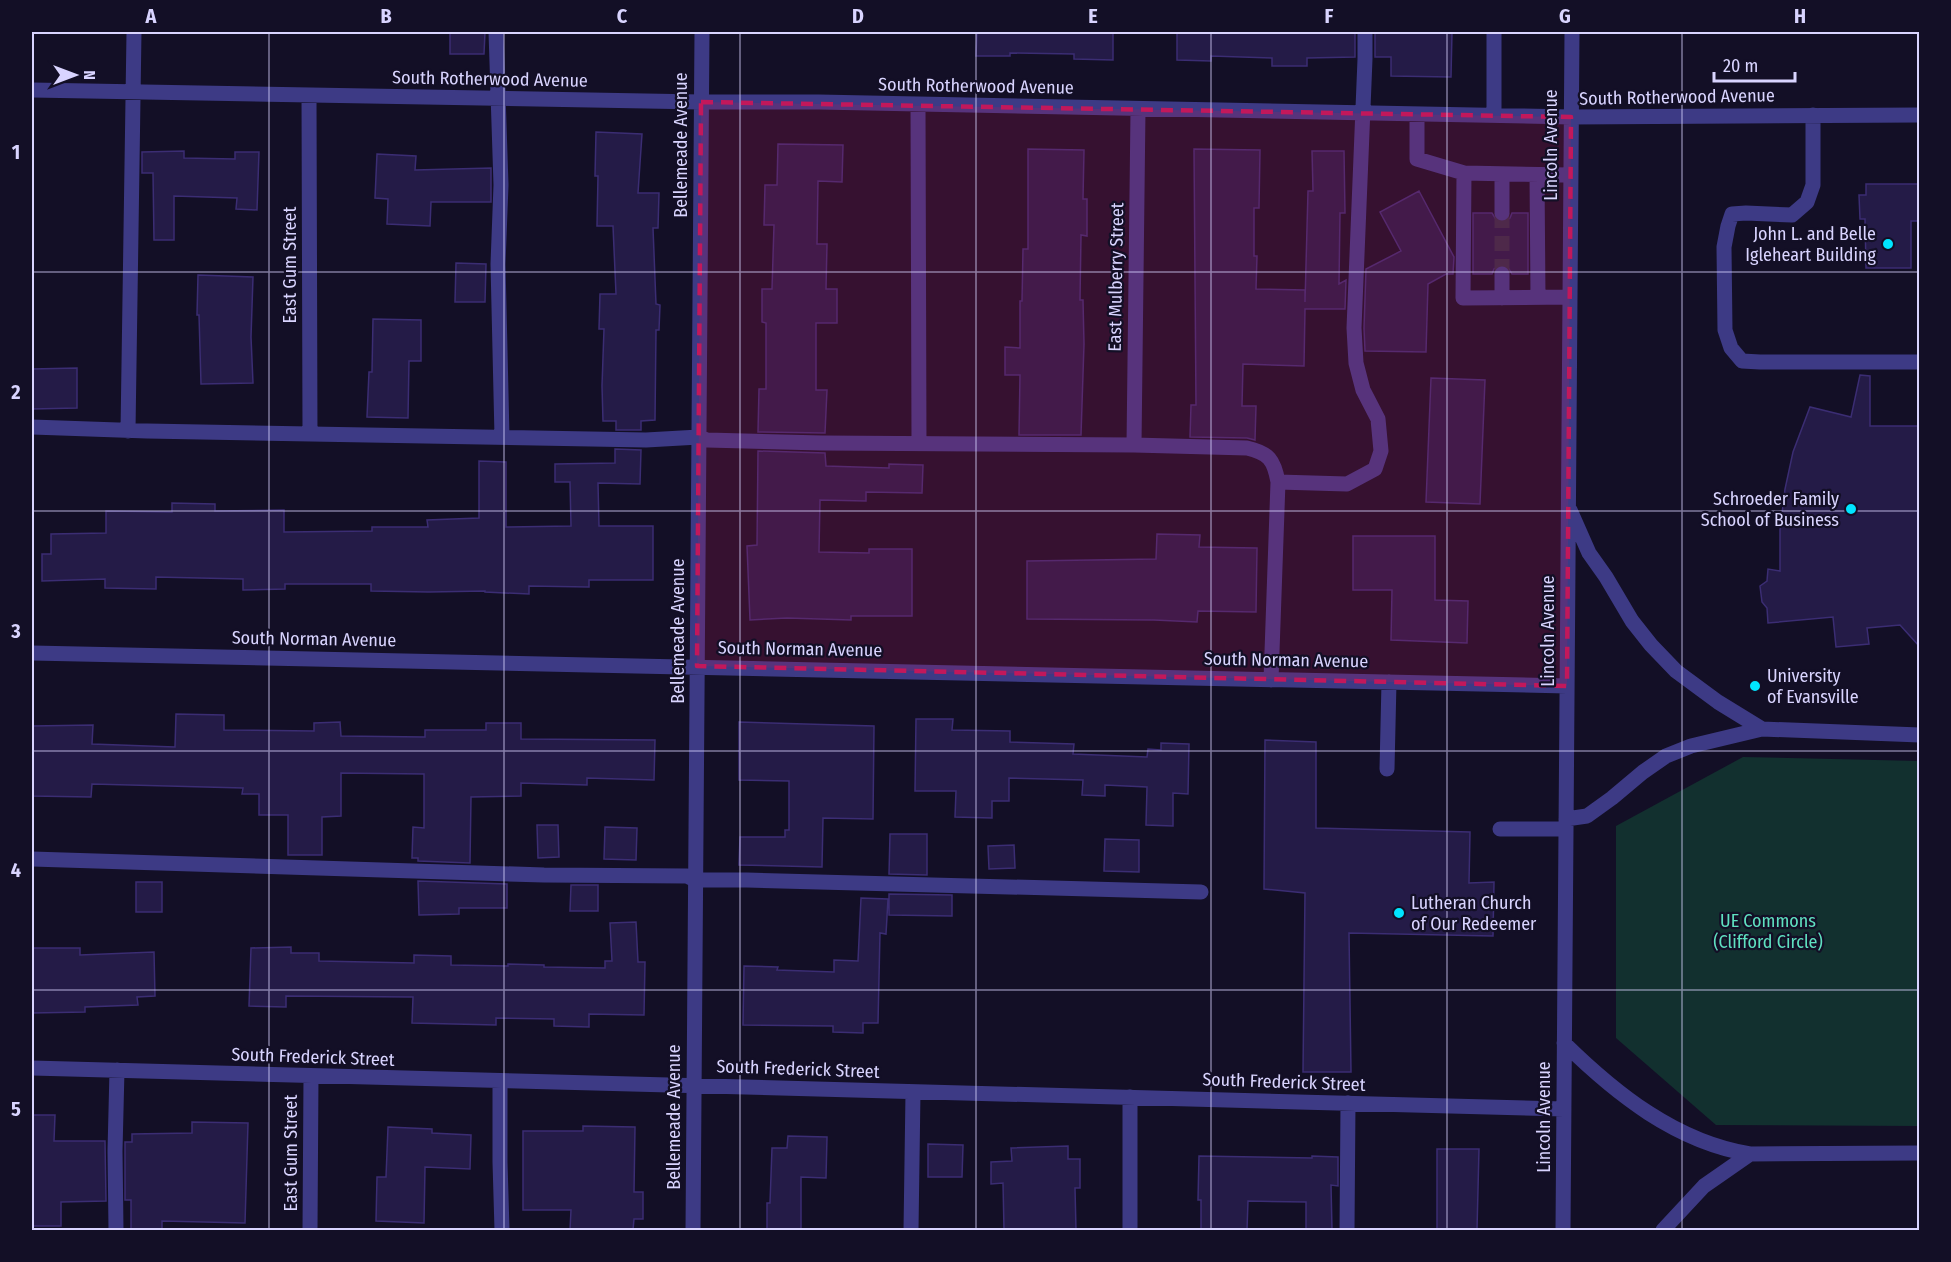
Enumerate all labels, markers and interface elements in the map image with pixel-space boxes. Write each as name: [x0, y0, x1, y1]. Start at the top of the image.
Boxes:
text: A: [145, 4, 158, 28]
text: B: [380, 4, 392, 28]
text: C: [617, 4, 628, 28]
text: D: [852, 4, 864, 28]
text: E: [1088, 4, 1098, 28]
text: F: [1325, 4, 1334, 28]
text: G: [1559, 4, 1571, 28]
text: H: [1794, 4, 1806, 28]
north arrow: [45, 45, 105, 105]
scale bar: [1714, 45, 1795, 83]
text: 20 m: [1723, 55, 1758, 77]
street label: South Rotherwood Avenue: [392, 66, 588, 92]
text: N: [80, 70, 99, 80]
street label: Bellemeade Avenue: [670, 72, 692, 218]
street label: South Rotherwood Avenue: [878, 73, 1074, 99]
street label: South Rotherwood Avenue: [1579, 84, 1775, 110]
street label: Lincoln Avenue: [1540, 89, 1562, 201]
text: 1: [12, 140, 20, 164]
street label: East Mulberry Street: [1104, 202, 1128, 352]
street label: East Gum Street: [279, 207, 301, 323]
place label: John L. and Belle Igleheart Building: [1745, 223, 1877, 266]
marker: John L. and Belle Igleheart Building: [1881, 237, 1895, 251]
text: 2: [10, 380, 21, 404]
place label: Schroeder Family School of Business: [1701, 488, 1839, 531]
marker: Schroeder Family School of Business: [1844, 502, 1858, 516]
street label: Bellemeade Avenue: [667, 558, 689, 704]
street label: Lincoln Avenue: [1537, 575, 1559, 687]
text: 3: [10, 619, 21, 643]
street label: South Norman Avenue: [232, 627, 397, 651]
street label: South Norman Avenue: [718, 637, 883, 661]
street label: South Norman Avenue: [1204, 648, 1369, 672]
place label: University of Evansville: [1767, 665, 1859, 708]
marker: University of Evansville: [1748, 679, 1762, 693]
text: 4: [11, 858, 21, 882]
place label: Lutheran Church of Our Redeemer: [1411, 892, 1537, 935]
marker: Lutheran Church of Our Redeemer: [1392, 906, 1406, 920]
park label: UE Commons (Clifford Circle): [1713, 910, 1823, 953]
street label: South Frederick Street: [231, 1043, 395, 1071]
street label: Bellemeade Avenue: [663, 1044, 685, 1190]
street label: South Frederick Street: [716, 1055, 880, 1083]
street label: Lincoln Avenue: [1533, 1061, 1555, 1173]
street label: South Frederick Street: [1202, 1068, 1366, 1096]
street label: East Gum Street: [280, 1095, 302, 1211]
text: 5: [11, 1097, 21, 1121]

